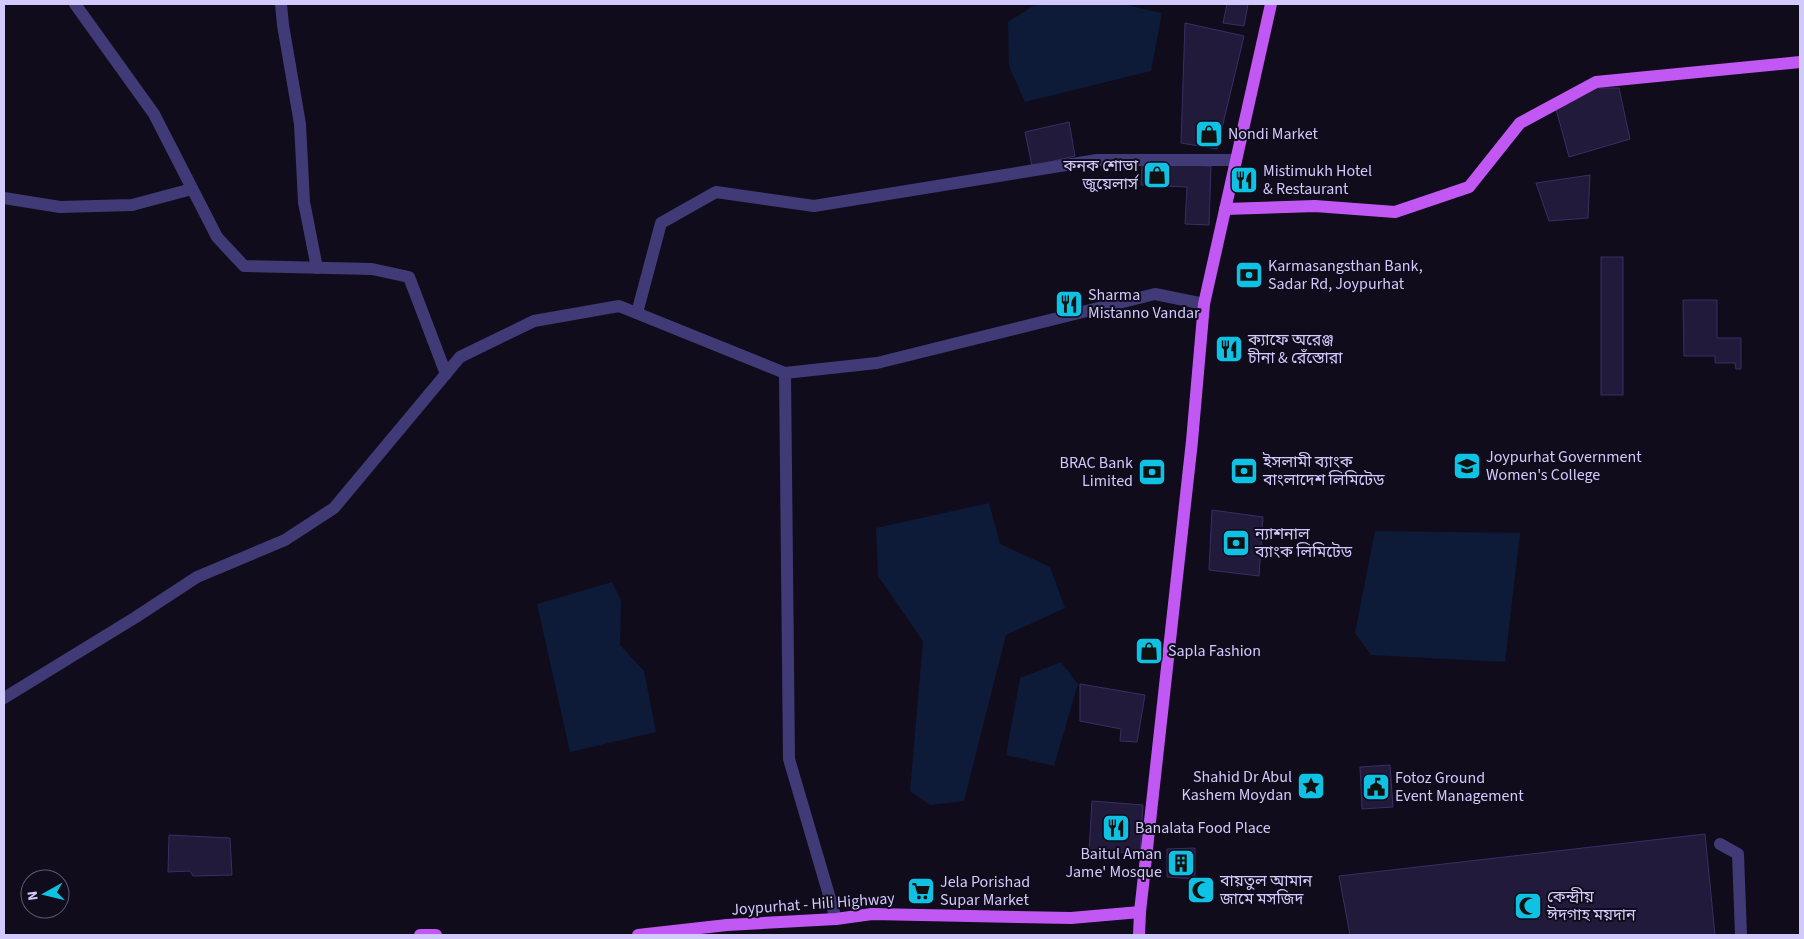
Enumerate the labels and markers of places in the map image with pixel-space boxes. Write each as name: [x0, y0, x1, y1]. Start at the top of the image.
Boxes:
shop icon: Nondi Market: [1194, 119, 1224, 149]
place label: Nondi Market: [1228, 123, 1318, 145]
place label: কনক শোভা জুয়েলার্স: [1063, 155, 1139, 195]
shop icon: কনক শোভা জুয়েলার্স: [1142, 160, 1172, 190]
place label: Mistimukh Hotel & Restaurant: [1263, 160, 1372, 200]
restaurant icon: Mistimukh Hotel & Restaurant: [1229, 165, 1259, 195]
place label: Karmasangsthan Bank, Sadar Rd, Joypurhat: [1268, 255, 1423, 295]
bank icon: Karmasangsthan Bank, Sadar Rd, Joypurhat: [1234, 260, 1264, 290]
place label: Sharma Mistanno Vandar: [1088, 284, 1200, 324]
restaurant icon: Sharma Mistanno Vandar: [1054, 289, 1084, 319]
place label: ক্যাফে অরেঞ্জ চীনা & রেঁস্তোরা: [1247, 329, 1343, 369]
restaurant icon: ক্যাফে অরেঞ্জ চীনা & রেঁস্তোরা: [1214, 334, 1244, 364]
place label: Joypurhat Government Women's College: [1486, 446, 1642, 486]
place label: ইসলামী ব্যাংক বাংলাদেশ লিমিটেড: [1262, 451, 1385, 491]
school or university icon: Joypurhat Government Women's College: [1452, 451, 1482, 481]
place label: BRAC Bank Limited: [1060, 452, 1133, 492]
bank icon: ইসলামী ব্যাংক বাংলাদেশ লিমিটেড: [1229, 456, 1259, 486]
bank icon: BRAC Bank Limited: [1137, 457, 1167, 487]
place label: ন্যাশনাল ব্যাংক লিমিটেড: [1254, 523, 1353, 563]
bank icon: ন্যাশনাল ব্যাংক লিমিটেড: [1221, 528, 1251, 558]
shop icon: Sapla Fashion: [1134, 636, 1164, 666]
place label: Sapla Fashion: [1168, 640, 1261, 662]
place label: Shahid Dr Abul Kashem Moydan: [1182, 766, 1292, 806]
place label: Fotoz Ground Event Management: [1395, 767, 1524, 807]
place icon: Shahid Dr Abul Kashem Moydan: [1296, 771, 1326, 801]
public building icon: Fotoz Ground Event Management: [1361, 772, 1391, 802]
restaurant icon: Banalata Food Place: [1101, 813, 1131, 843]
place label: Banalata Food Place: [1135, 817, 1271, 839]
place label: Baitul Aman Jame' Mosque: [1065, 843, 1162, 883]
building icon: Baitul Aman Jame' Mosque: [1166, 848, 1196, 878]
place label: বায়তুল আমান জামে মসজিদ: [1219, 870, 1313, 910]
place label: Jela Porishad Supar Market: [940, 871, 1030, 911]
mosque icon: বায়তুল আমান জামে মসজিদ: [1186, 875, 1216, 905]
supermarket icon: Jela Porishad Supar Market: [906, 876, 936, 906]
place label: কেন্দ্রীয় ঈদগাহ ময়দান: [1546, 886, 1636, 926]
mosque icon: কেন্দ্রীয় ঈদগাহ ময়দান: [1513, 891, 1543, 921]

